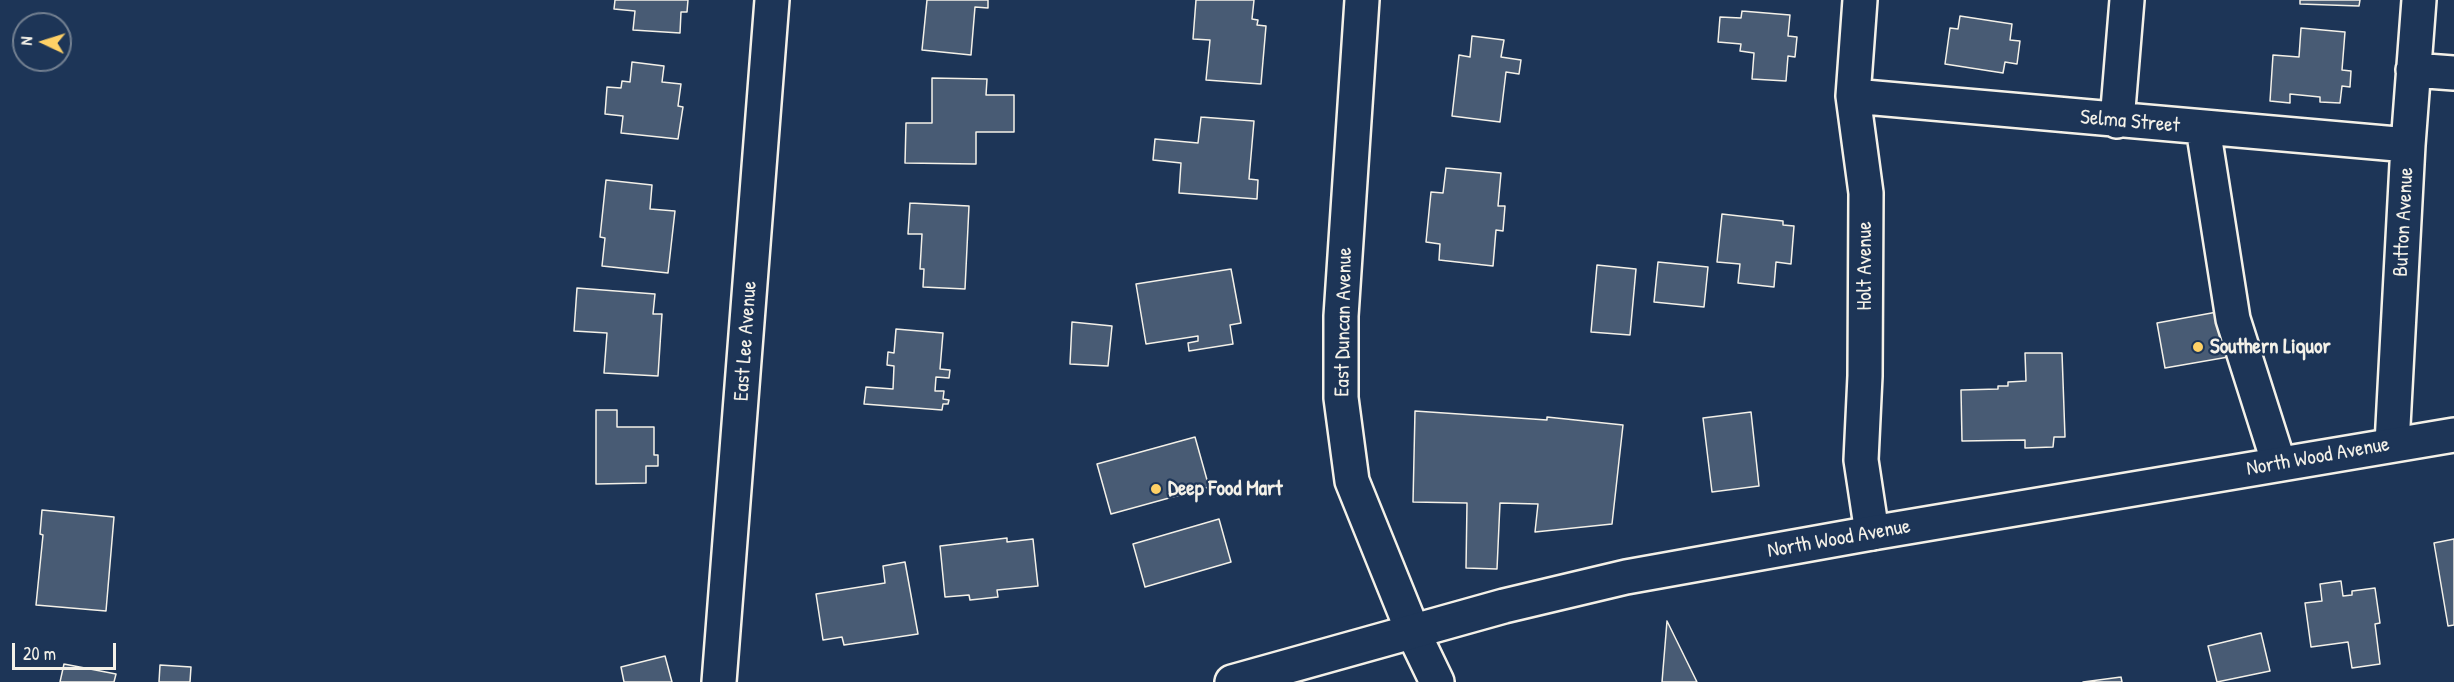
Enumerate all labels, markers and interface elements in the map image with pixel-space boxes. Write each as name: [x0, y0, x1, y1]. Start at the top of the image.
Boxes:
north arrow: [12, 12, 72, 72]
text: N: [15, 36, 37, 46]
street label: Selma Street: [2079, 105, 2181, 139]
street label: Button Avenue: [2389, 167, 2419, 277]
street label: Holt Avenue: [1852, 221, 1878, 311]
street label: East Duncan Avenue: [1330, 247, 1358, 397]
street label: East Lee Avenue: [729, 280, 763, 402]
place label: Southern Liquor: [2210, 334, 2330, 360]
marker: Southern Liquor: [2191, 340, 2205, 354]
street label: North Wood Avenue: [2245, 432, 2391, 482]
place label: Deep Food Mart: [1168, 476, 1282, 502]
marker: Deep Food Mart: [1149, 482, 1163, 496]
street label: North Wood Avenue: [1766, 514, 1912, 564]
scale bar: [15, 631, 118, 669]
text: 20 m: [23, 641, 56, 666]

